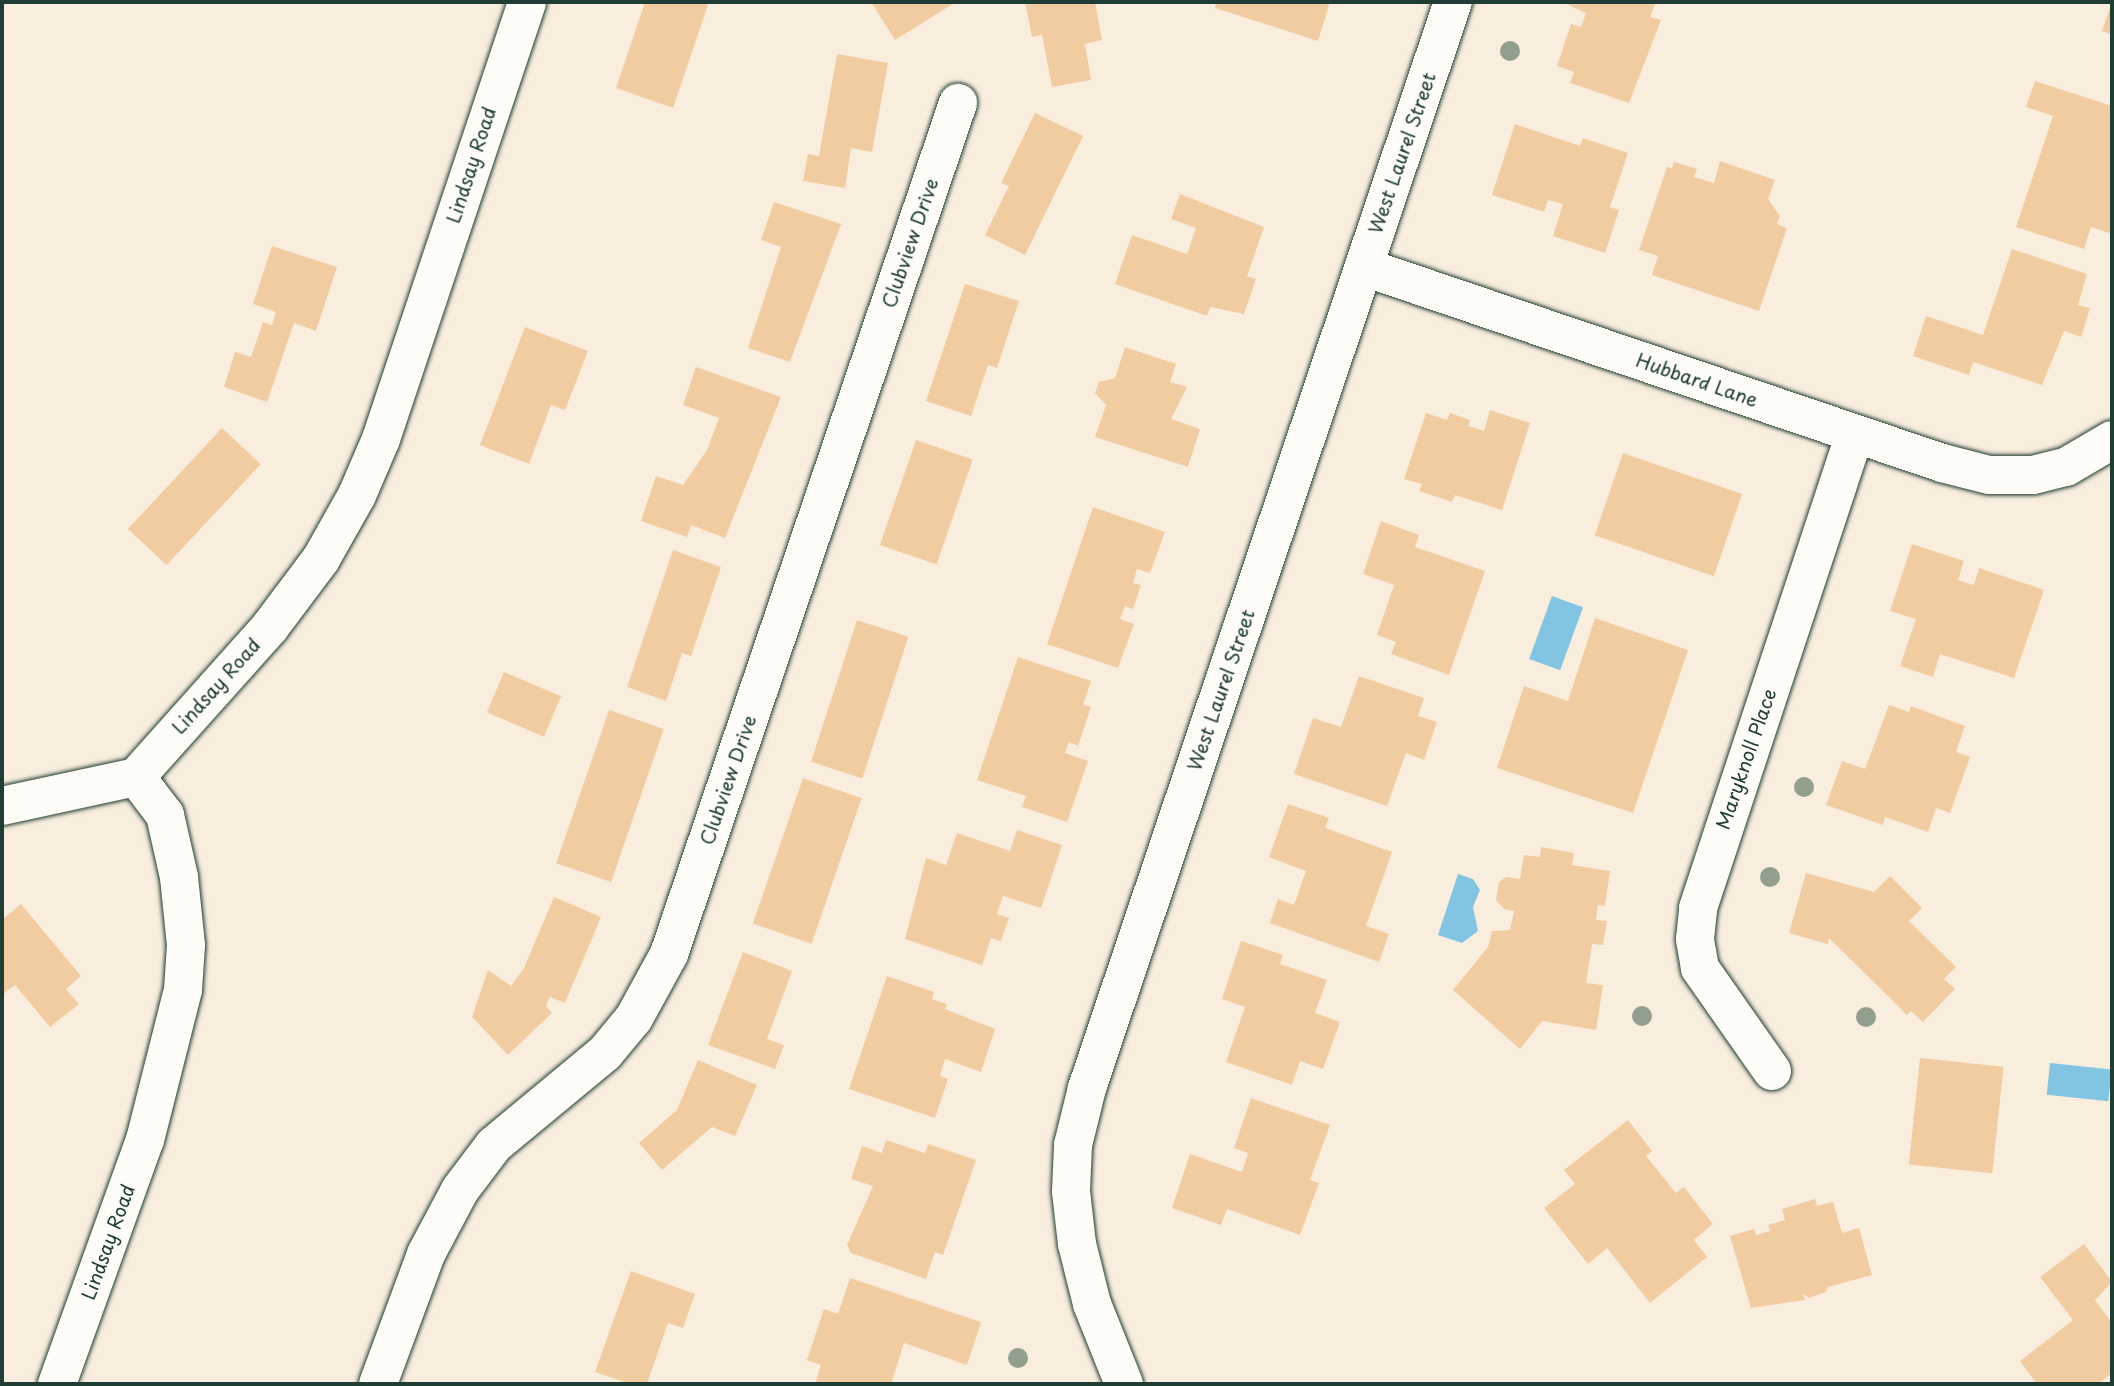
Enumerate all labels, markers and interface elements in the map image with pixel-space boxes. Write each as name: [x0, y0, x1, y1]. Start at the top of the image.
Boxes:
street label: West Laurel Street: [1364, 69, 1440, 237]
street label: Lindsay Road: [441, 103, 501, 227]
street label: Clubview Drive: [877, 175, 943, 311]
street label: Hubbard Lane: [1632, 348, 1762, 412]
street label: West Laurel Street: [1183, 606, 1259, 774]
street label: Lindsay Road: [167, 633, 265, 739]
street label: Maryknoll Place: [1711, 685, 1781, 833]
street label: Clubview Drive: [695, 712, 761, 848]
street label: Lindsay Road: [76, 1181, 140, 1303]

